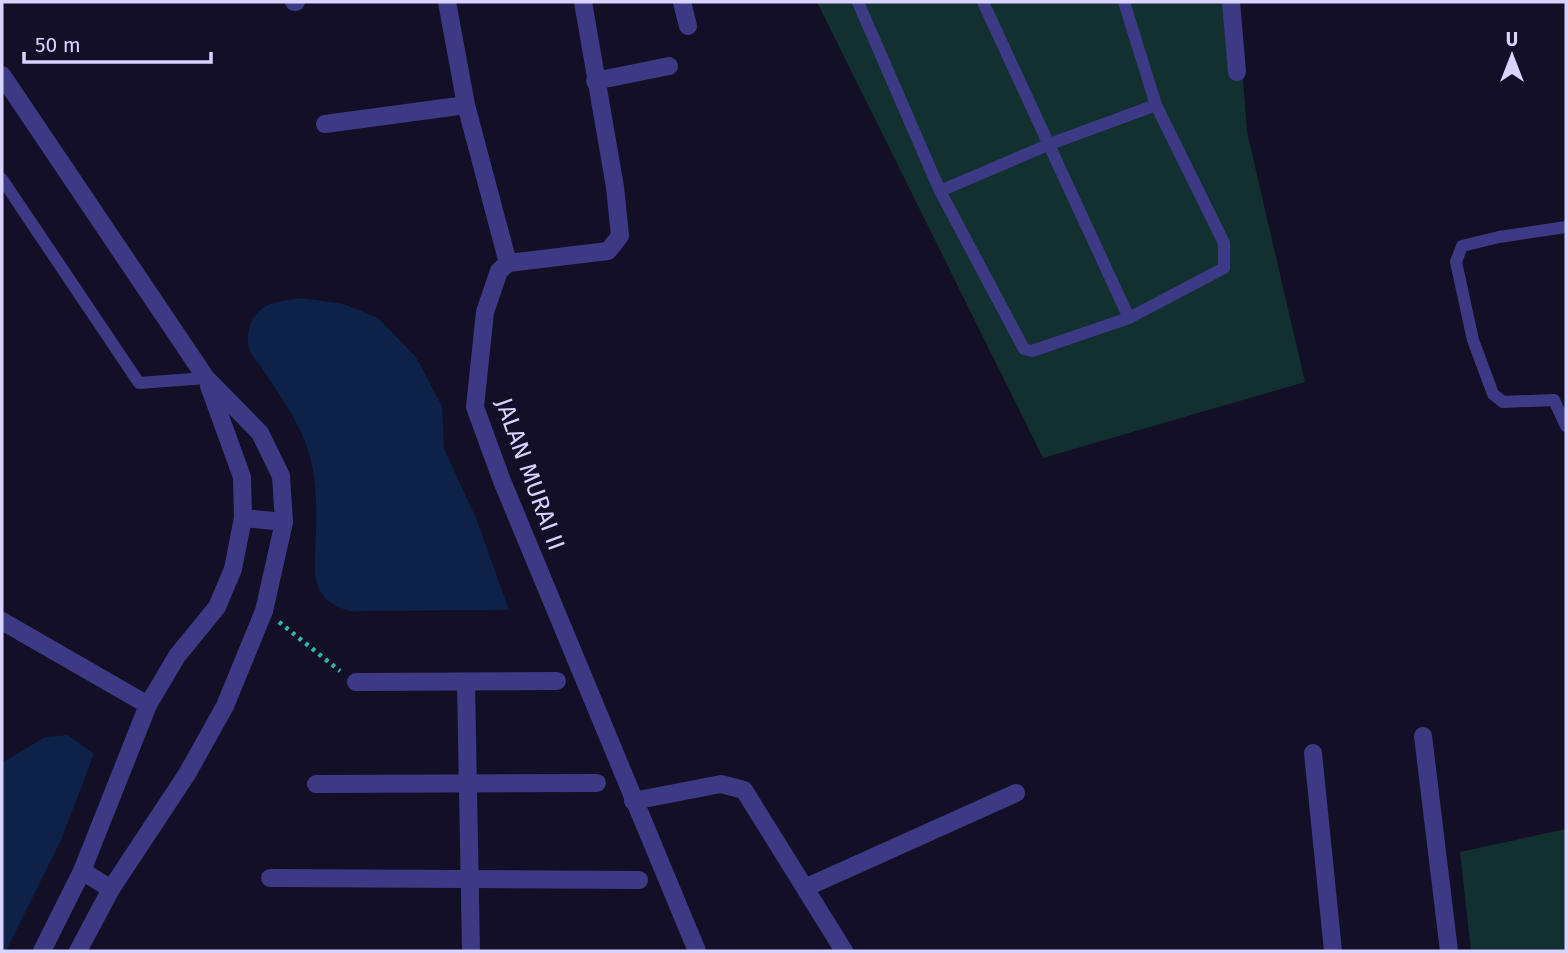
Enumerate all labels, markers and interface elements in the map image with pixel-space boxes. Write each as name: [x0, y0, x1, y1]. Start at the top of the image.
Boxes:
scale bar: [24, 21, 212, 65]
north arrow: [1477, 21, 1547, 91]
text: U: [1506, 28, 1518, 51]
text: 50 m: [35, 32, 81, 58]
street label: JALAN MURAI II: [489, 394, 571, 554]

